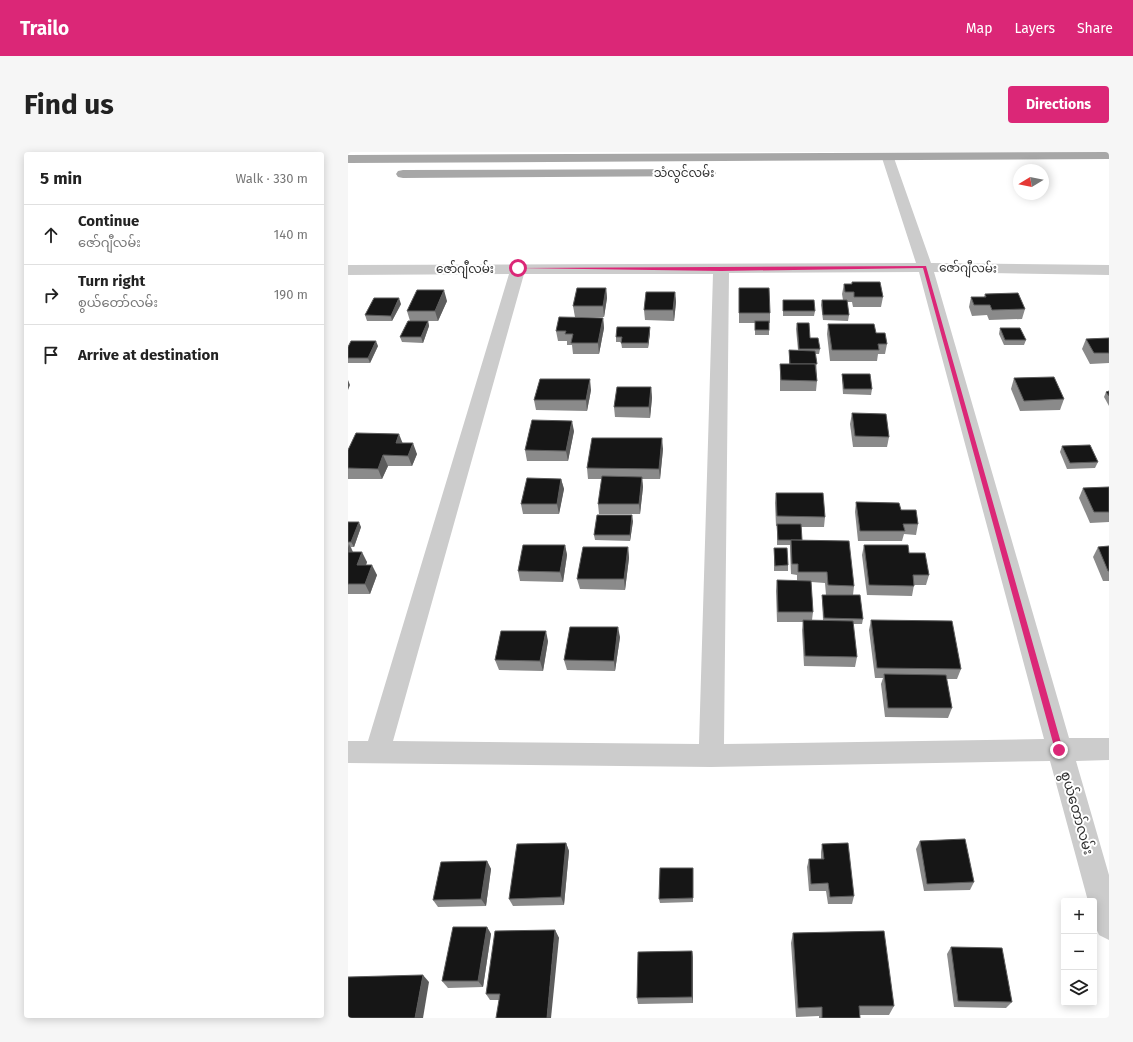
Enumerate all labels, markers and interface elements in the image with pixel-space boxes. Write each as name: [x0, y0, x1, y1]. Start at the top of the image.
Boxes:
text: Trailo: [20, 17, 69, 40]
text: Map: [966, 20, 992, 37]
text: Layers: [1014, 20, 1055, 37]
text: Share: [1077, 20, 1113, 37]
button: Directions: [1008, 86, 1109, 123]
text: Find us: [24, 88, 114, 121]
street label: သံလွင်လမ်း: [654, 164, 714, 183]
north arrow: [1013, 164, 1049, 200]
text: 5 min: [40, 168, 82, 189]
text: Walk · 330 m: [235, 171, 308, 186]
text: Continue: [78, 212, 139, 230]
icon: ahead: [40, 224, 62, 246]
text: 140 m: [274, 227, 308, 242]
text: ဇော်ဂျီလမ်း: [78, 235, 141, 250]
street label: ဇော်ဂျီလမ်း: [939, 258, 997, 279]
route start: [509, 259, 527, 277]
street label: ဇော်ဂျီလမ်း: [436, 260, 494, 279]
text: Turn right: [78, 272, 145, 290]
icon: right: [40, 284, 62, 306]
text: 190 m: [274, 287, 308, 302]
text: စွယ်တော်လမ်း: [78, 295, 158, 310]
icon: arrive: [40, 344, 62, 366]
text: Arrive at destination: [78, 346, 219, 364]
route end: [1050, 741, 1068, 759]
street label: စွယ်တော်လမ်း: [1055, 769, 1099, 857]
map controls: [1061, 898, 1097, 1006]
button: +: [1061, 898, 1097, 934]
button: −: [1061, 934, 1097, 970]
button: layers: [1061, 970, 1097, 1006]

